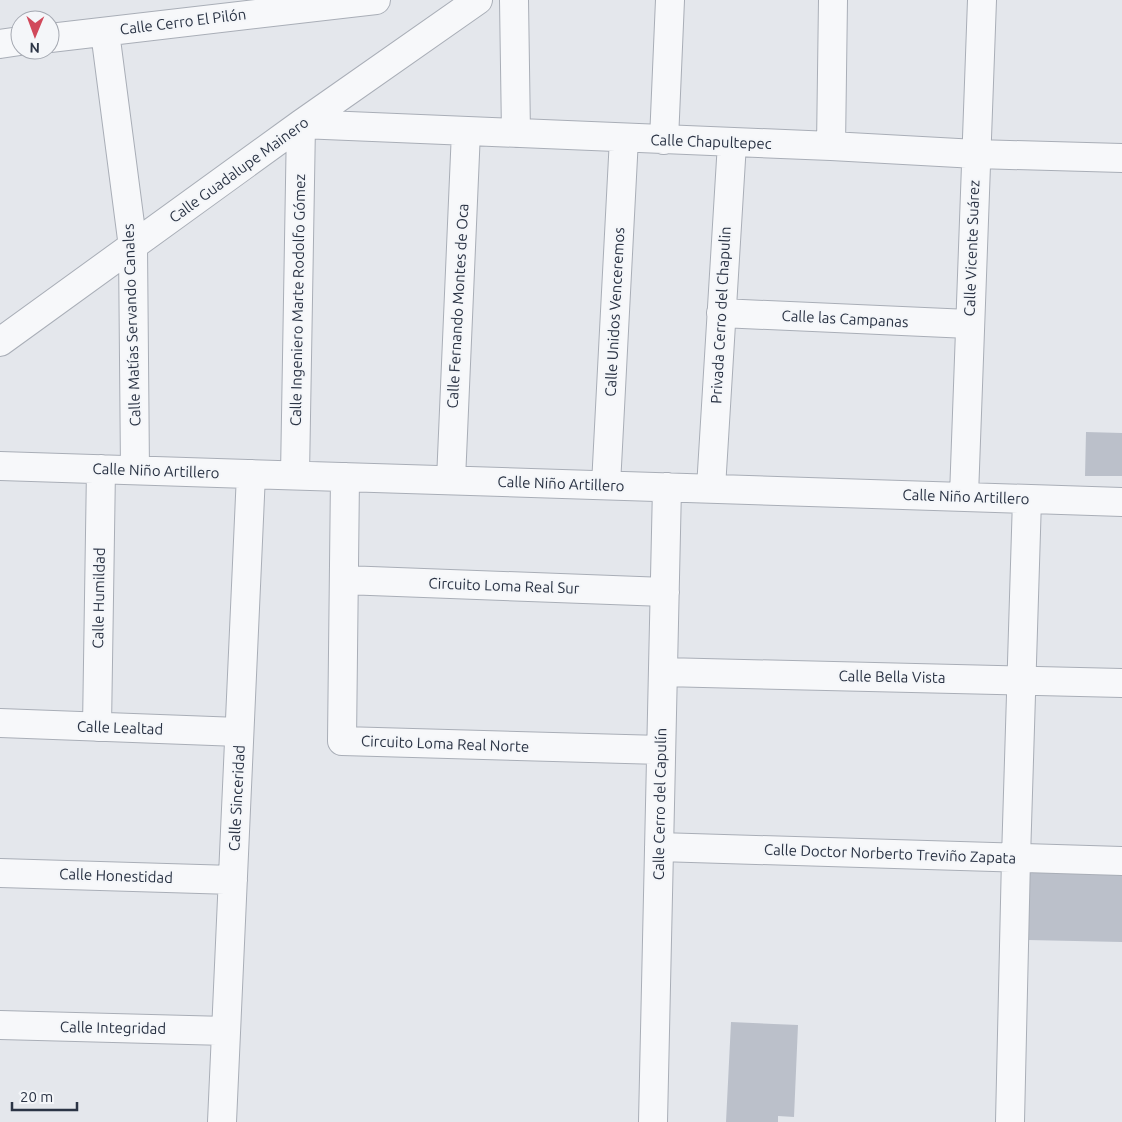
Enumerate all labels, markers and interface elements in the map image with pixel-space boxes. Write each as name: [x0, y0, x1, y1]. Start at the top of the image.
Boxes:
street label: Calle Cerro El Pilón: [119, 5, 247, 38]
north arrow: [10, 10, 60, 60]
text: N: [29, 40, 40, 56]
street label: Calle Guadalupe Mainero: [166, 113, 312, 226]
street label: Calle Chapultepec: [650, 131, 772, 152]
street label: Calle Ingeniero Marte Rodolfo Gómez: [287, 174, 308, 426]
street label: Calle Vicente Suárez: [961, 179, 982, 316]
street label: Calle Fernando Montes de Oca: [444, 203, 471, 409]
street label: Calle Matías Servando Canales: [119, 223, 144, 427]
street label: Privada Cerro del Chapulin: [707, 226, 734, 404]
street label: Calle Unidos Venceremos: [602, 227, 627, 397]
street label: Calle las Campanas: [781, 307, 909, 330]
street label: Calle Niño Artillero: [92, 460, 220, 481]
street label: Calle Niño Artillero: [497, 473, 625, 494]
street label: Calle Niño Artillero: [902, 486, 1030, 507]
street label: Calle Humildad: [89, 547, 108, 649]
street label: Circuito Loma Real Sur: [428, 574, 580, 597]
street label: Calle Bella Vista: [838, 667, 946, 686]
street label: Calle Lealtad: [77, 717, 163, 738]
street label: Calle Cerro del Capulín: [650, 728, 669, 880]
street label: Circuito Loma Real Norte: [361, 732, 529, 755]
street label: Calle Sinceridad: [225, 744, 248, 852]
street label: Calle Doctor Norberto Treviño Zapata: [764, 841, 1016, 866]
street label: Calle Honestidad: [59, 865, 173, 886]
street label: Calle Integridad: [60, 1018, 166, 1037]
scale bar: [12, 1080, 78, 1112]
text: 20 m: [20, 1088, 53, 1105]

